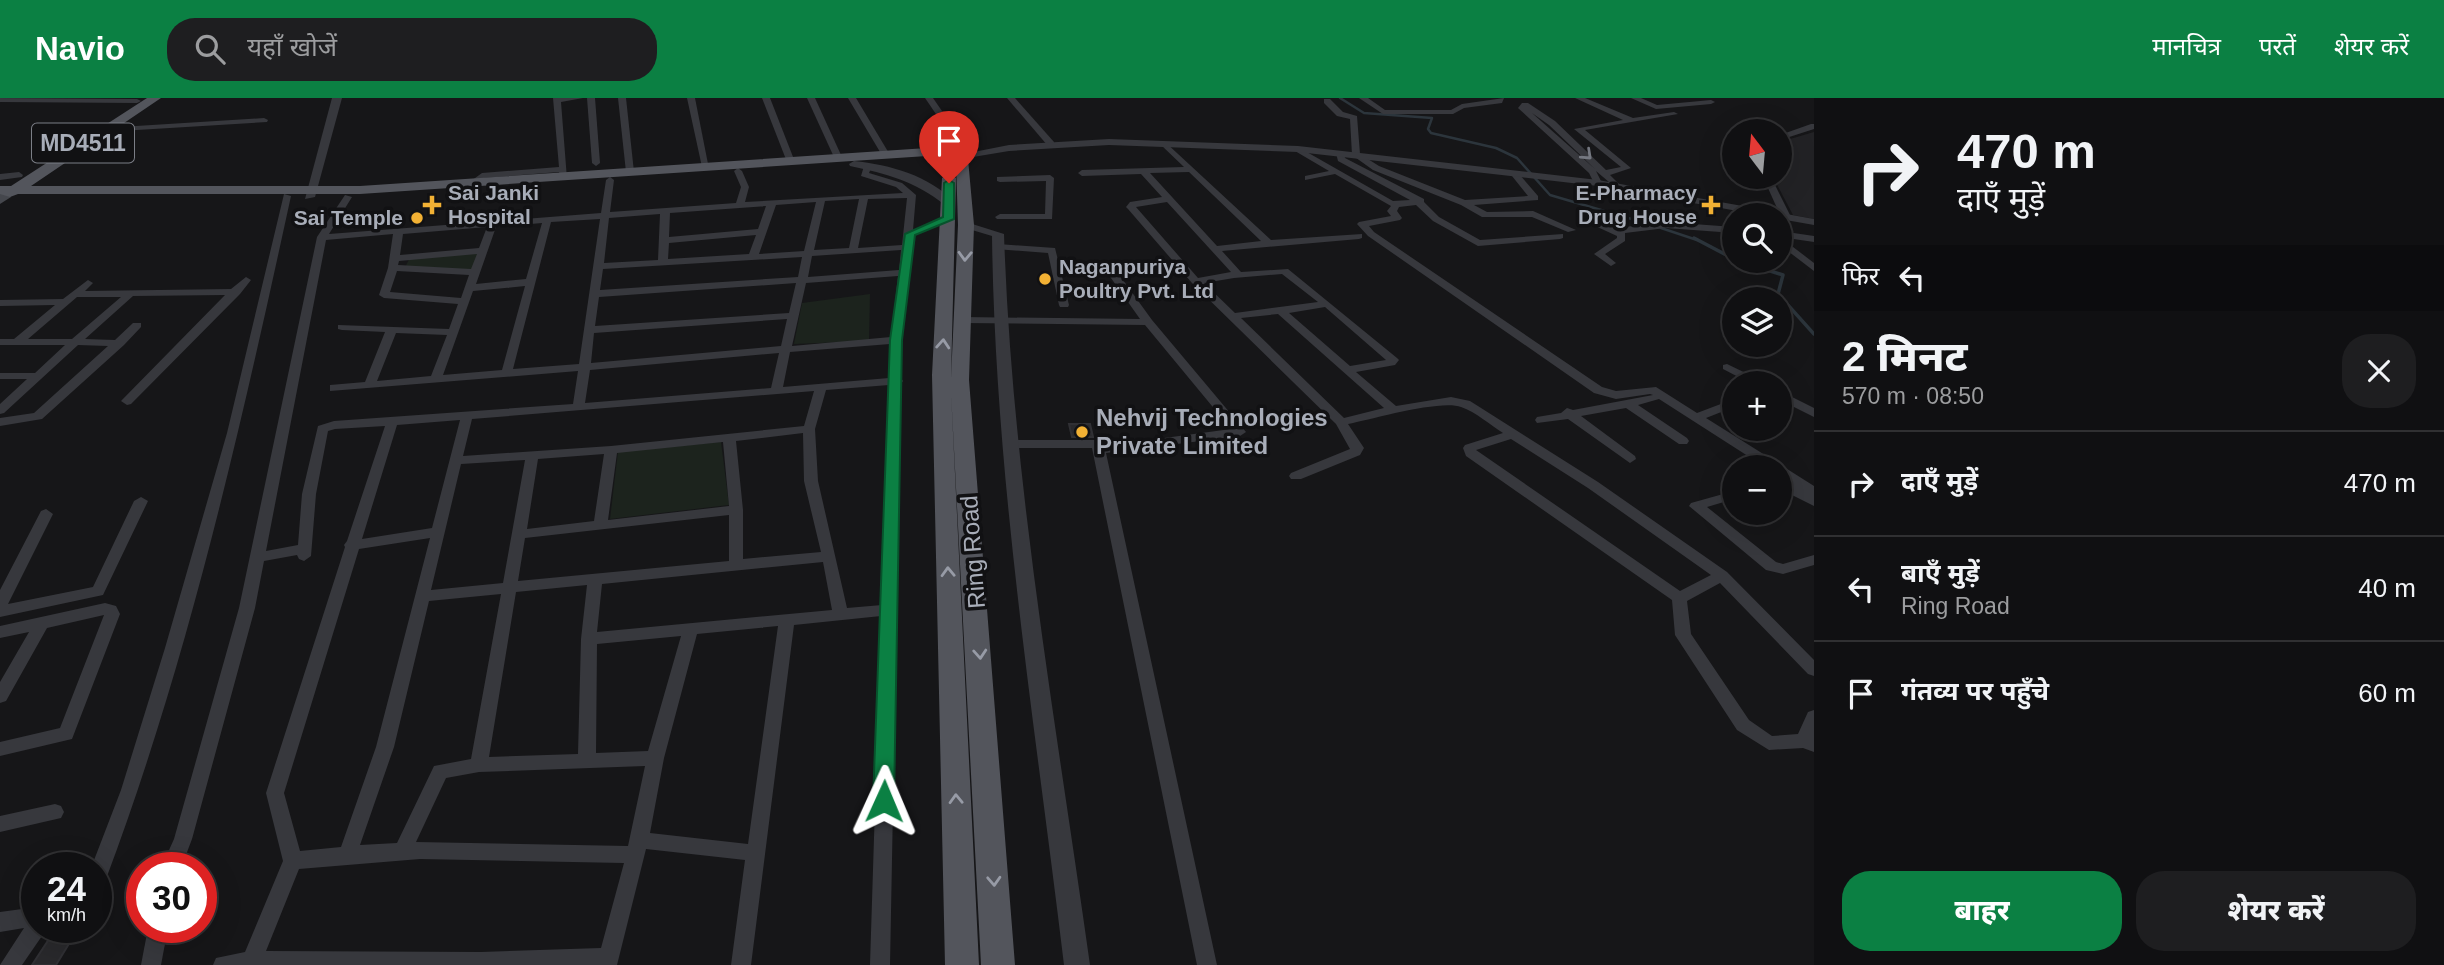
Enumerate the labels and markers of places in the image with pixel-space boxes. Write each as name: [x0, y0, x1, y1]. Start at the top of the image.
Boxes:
pin: [919, 111, 979, 183]
place label: Sai Janki Hospital: [448, 181, 539, 228]
place label: E-Pharmacy Drug House: [1576, 181, 1697, 228]
marker: Sai Janki Hospital: [422, 195, 442, 215]
marker: E-Pharmacy Drug House: [1703, 197, 1719, 213]
place label: Sai Temple: [294, 206, 403, 229]
marker: Sai Temple: [409, 210, 425, 226]
place label: Naganpuriya Poultry Pvt. Ltd: [1059, 255, 1214, 302]
marker: Naganpuriya Poultry Pvt. Ltd: [1037, 271, 1053, 287]
place label: Nehvij Technologies Private Limited: [1096, 404, 1328, 459]
marker: Nehvij Technologies Private Limited: [1074, 424, 1090, 440]

